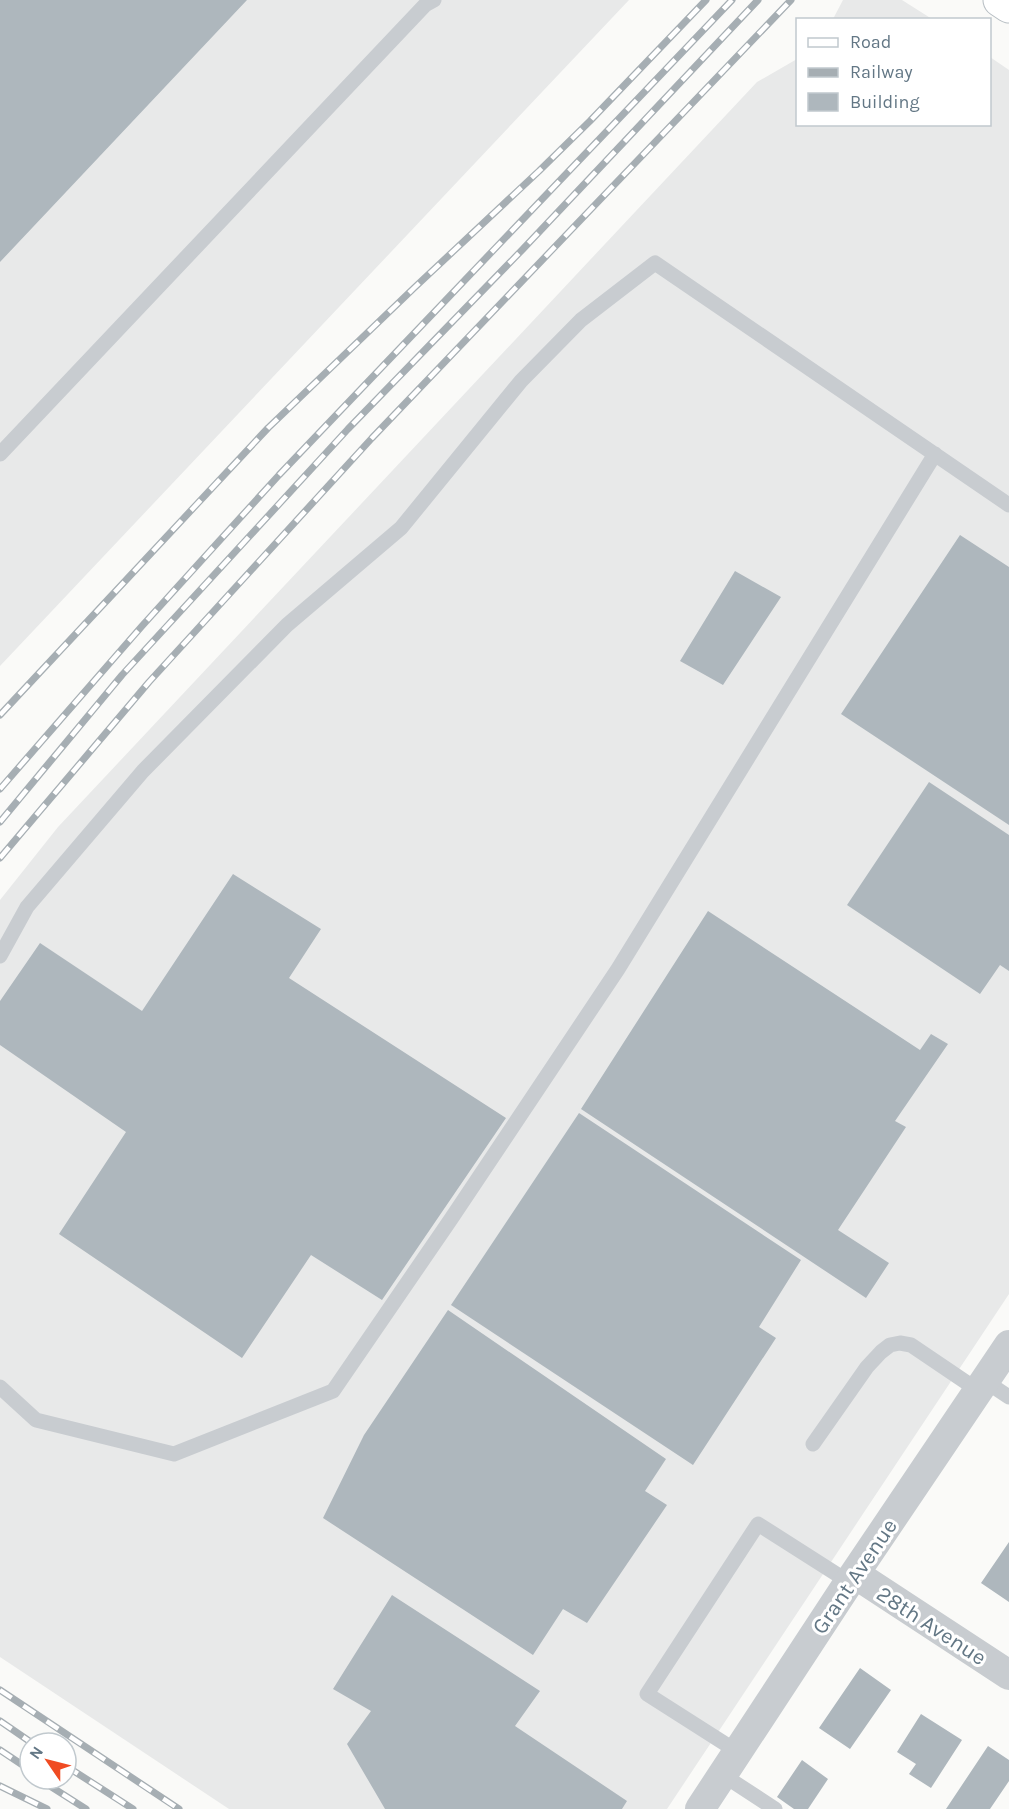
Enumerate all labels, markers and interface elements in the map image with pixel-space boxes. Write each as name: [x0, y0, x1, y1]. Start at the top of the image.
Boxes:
legend: [796, 18, 991, 126]
text: Road: [850, 31, 891, 53]
text: Railway: [850, 61, 913, 83]
text: Building: [850, 91, 920, 113]
street label: Grant Avenue: [807, 1514, 903, 1639]
street label: 28th Avenue: [872, 1581, 991, 1671]
north arrow: [18, 1731, 78, 1791]
text: N: [25, 1743, 47, 1763]

